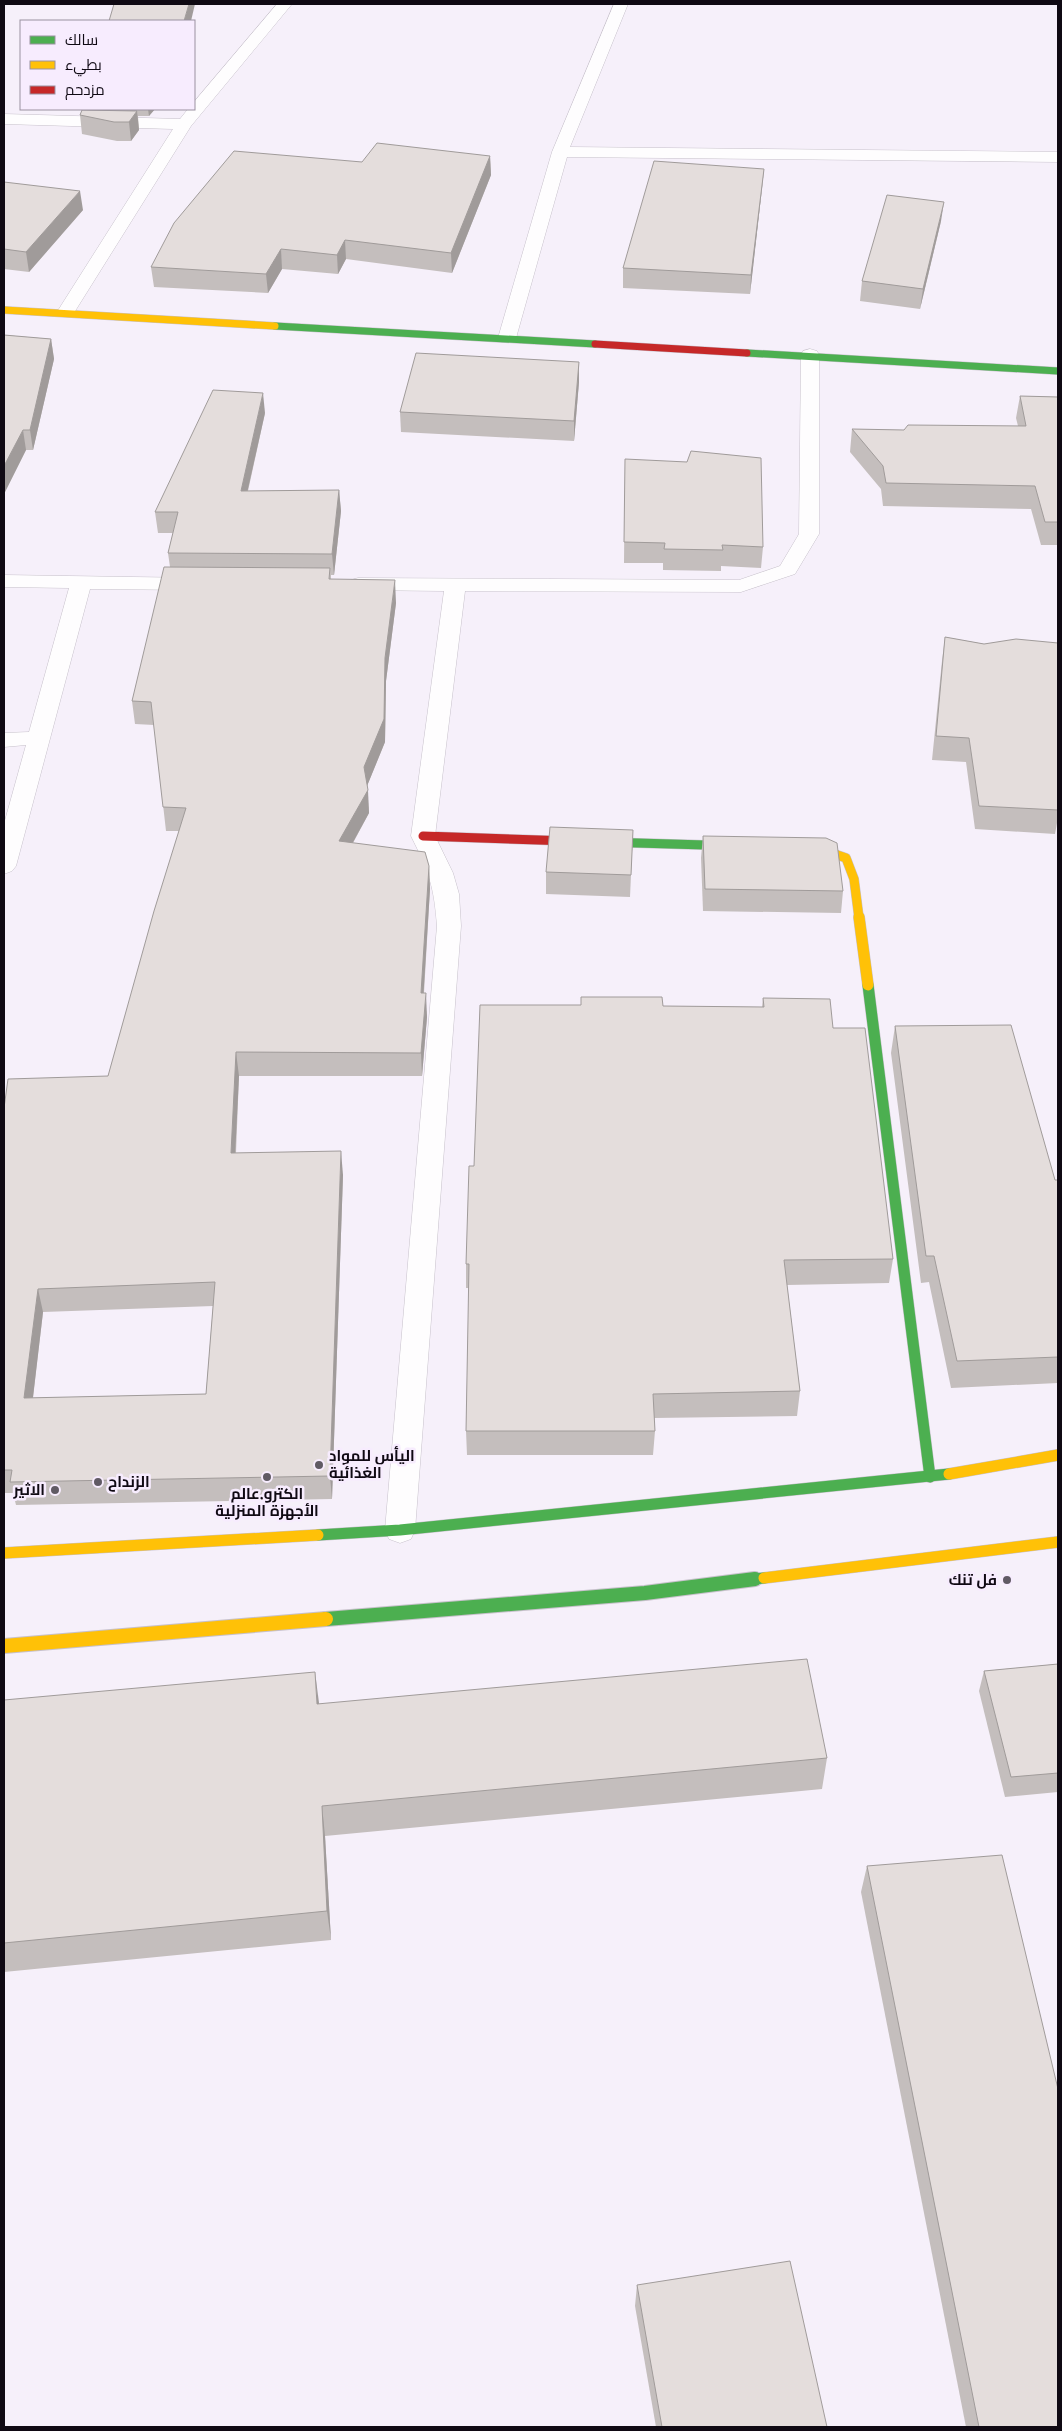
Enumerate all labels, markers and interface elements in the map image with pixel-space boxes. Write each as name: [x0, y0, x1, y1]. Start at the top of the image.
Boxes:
legend: [20, 20, 195, 110]
text: سالك: [65, 31, 98, 49]
text: بطيء: [65, 56, 102, 77]
text: مزدحم: [65, 81, 105, 100]
place label: اليأس للمواد الغذائية: [329, 1446, 415, 1482]
marker: اليأس للمواد الغذائية: [313, 1459, 325, 1471]
marker: الكترو.عالم الأجهزة المنزلية: [261, 1471, 273, 1483]
place label: الزنداح: [108, 1473, 150, 1492]
marker: الزنداح: [92, 1476, 104, 1488]
place label: الاثير: [13, 1481, 45, 1499]
marker: الاثير: [49, 1484, 61, 1496]
place label: الكترو.عالم الأجهزة المنزلية: [215, 1485, 319, 1520]
place label: فل تنك: [949, 1571, 997, 1589]
marker: فل تنك: [1001, 1574, 1013, 1586]

